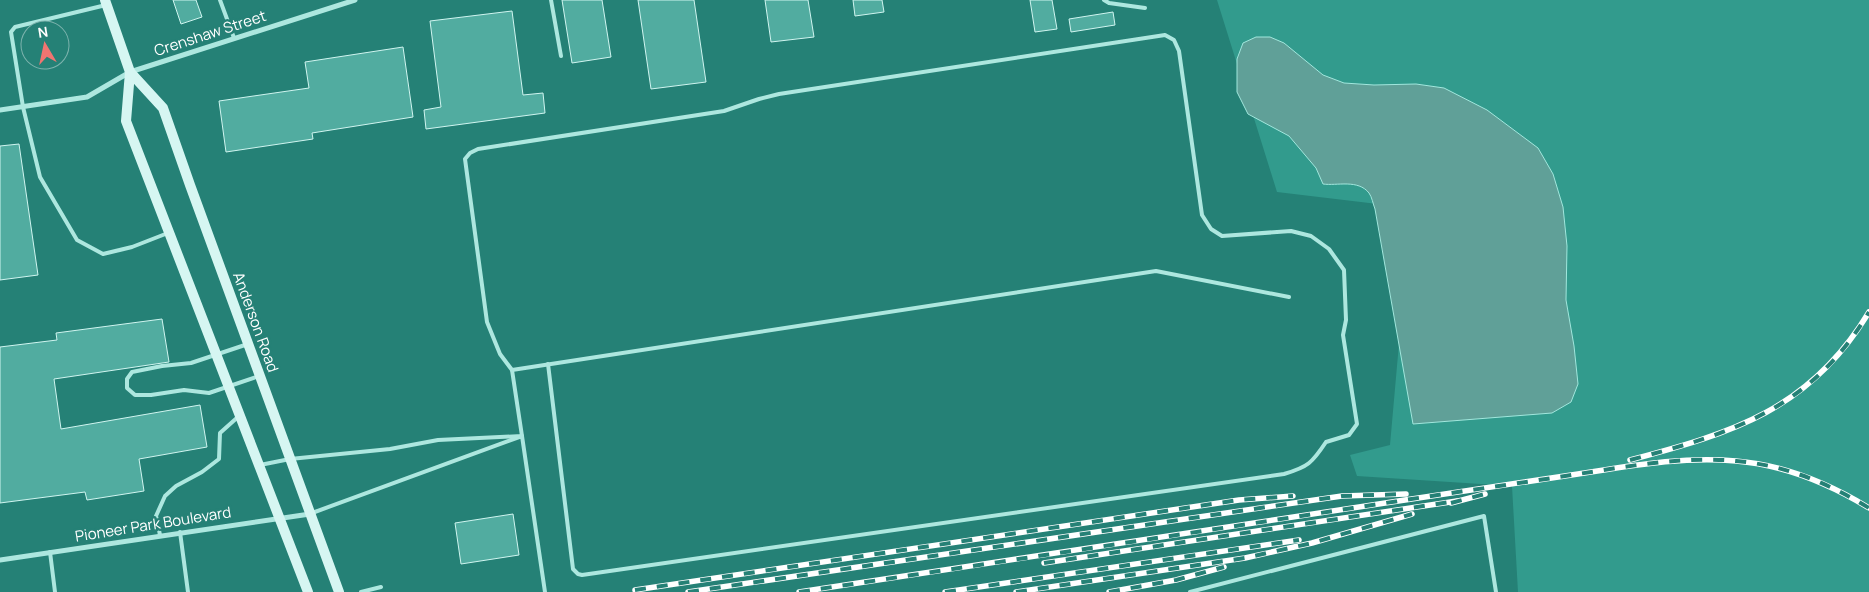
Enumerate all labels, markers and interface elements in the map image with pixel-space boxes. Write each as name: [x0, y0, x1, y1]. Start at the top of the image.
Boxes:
street label: Crenshaw Street: [151, 5, 269, 61]
north arrow: [20, 20, 70, 70]
text: N: [36, 21, 49, 42]
street label: Anderson Road: [228, 269, 284, 375]
street label: Pioneer Park Boulevard: [73, 501, 233, 547]

